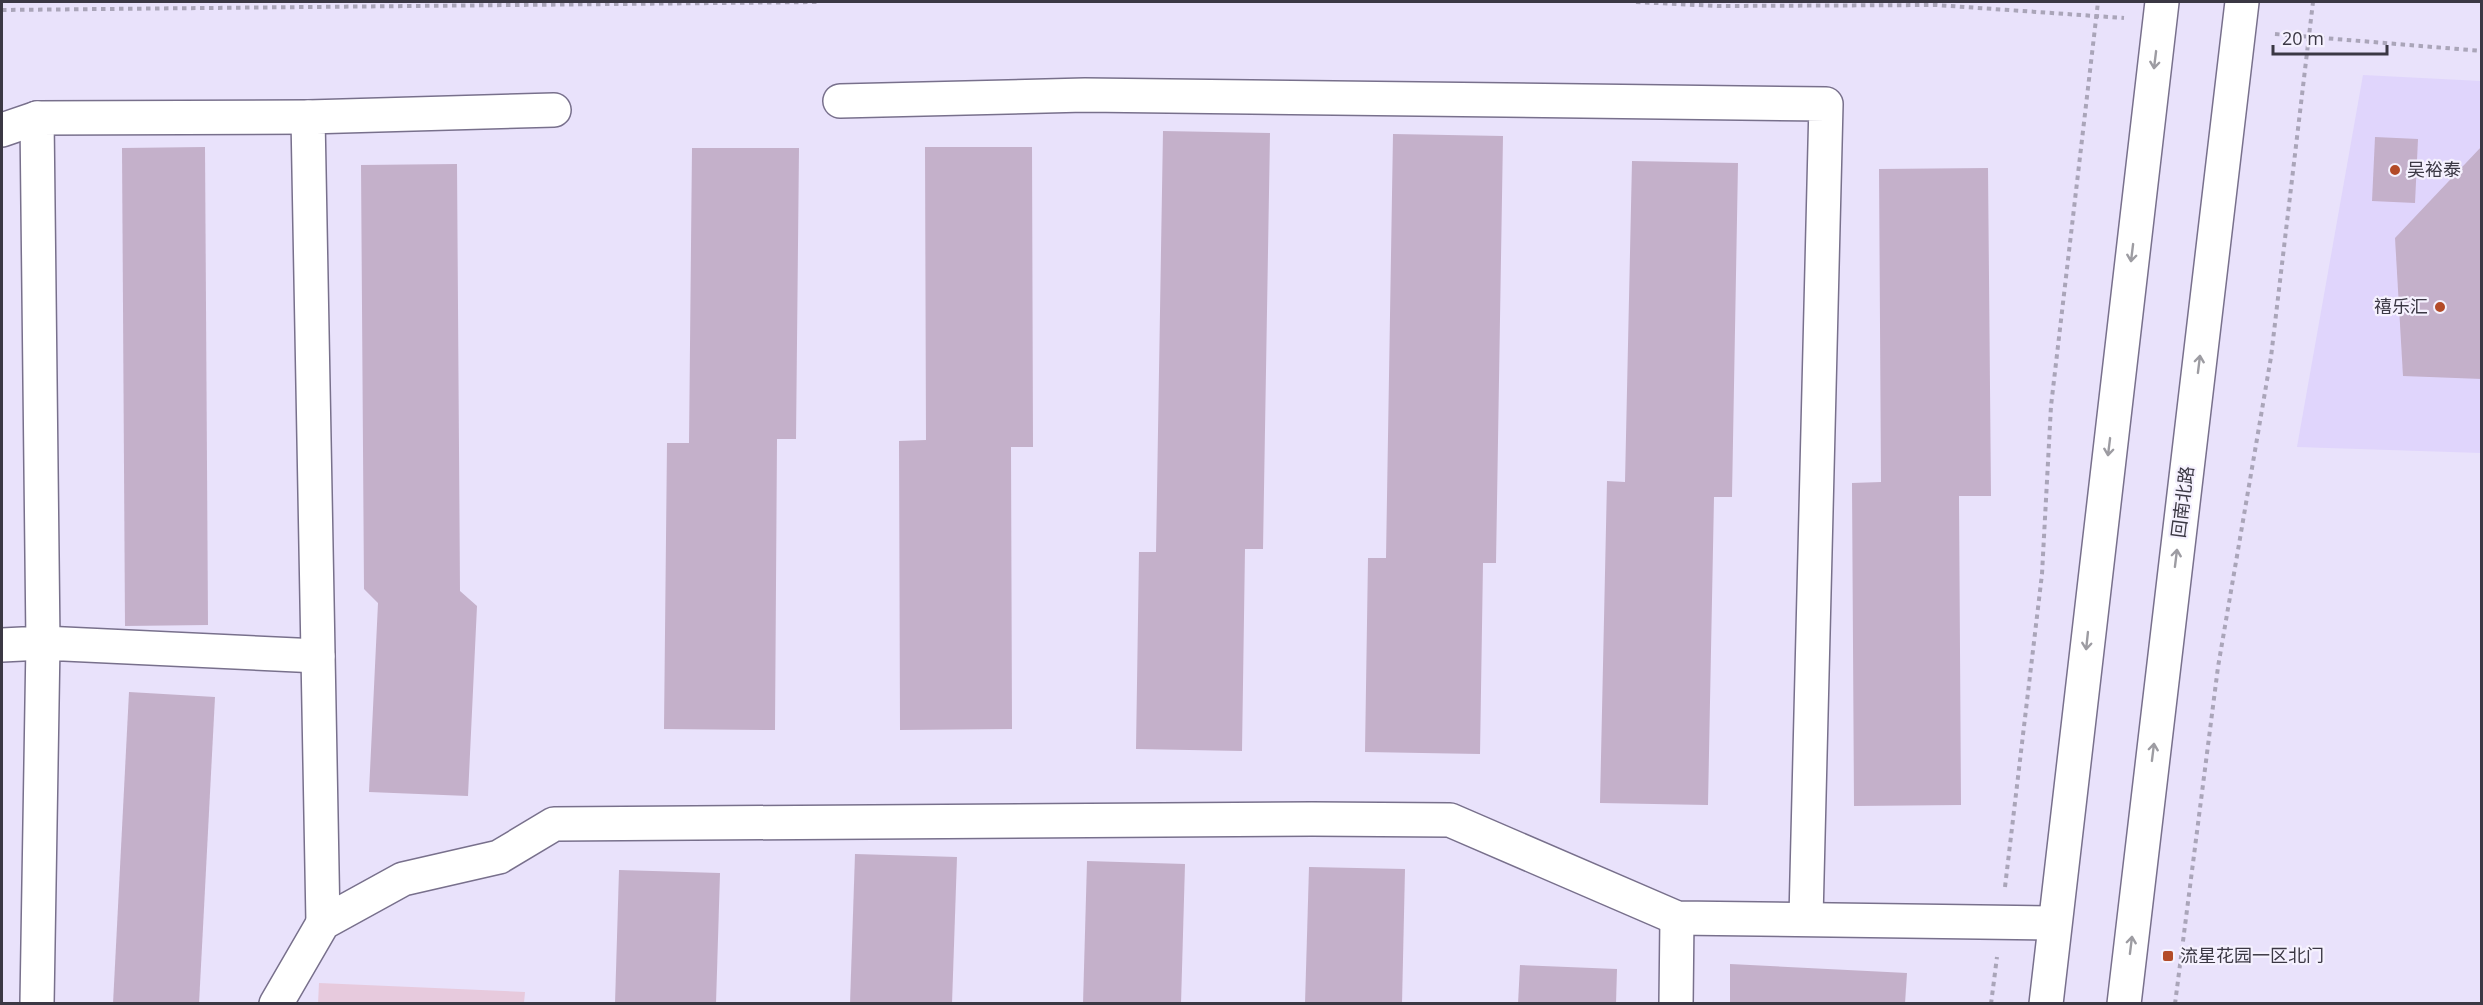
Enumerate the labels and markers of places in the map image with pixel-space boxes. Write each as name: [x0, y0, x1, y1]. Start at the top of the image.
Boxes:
place label: 吴裕泰: [2407, 157, 2461, 181]
marker: 吴裕泰: [2388, 163, 2402, 177]
place label: 禧乐汇: [2374, 294, 2428, 318]
marker: 禧乐汇: [2433, 300, 2447, 314]
place label: 流星花园一区北门: [2180, 943, 2324, 967]
marker: 流星花园一区北门: [2161, 949, 2175, 963]

